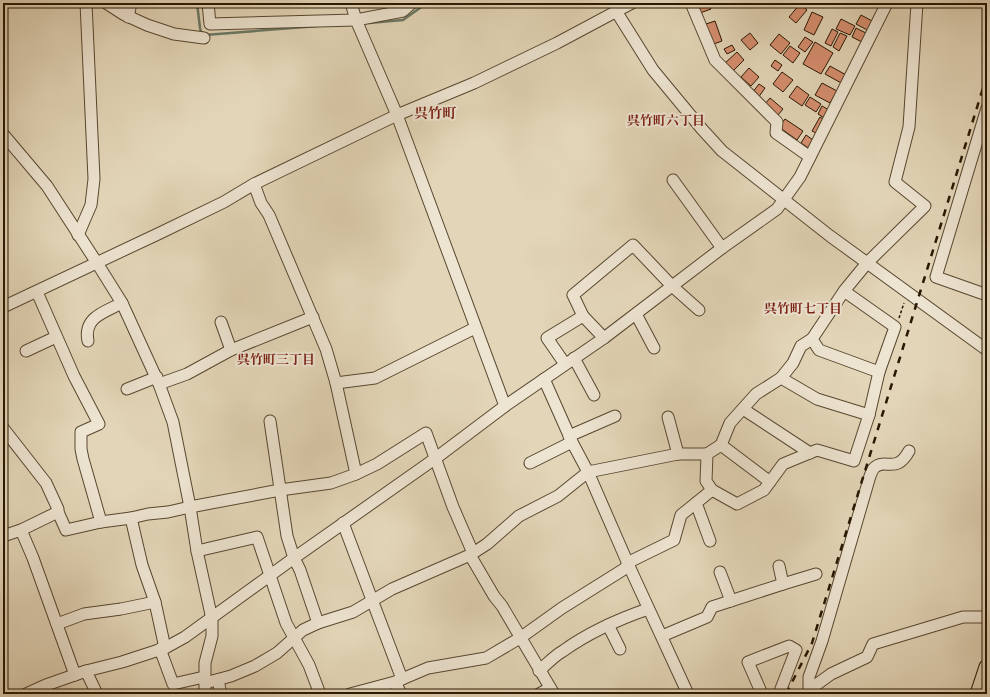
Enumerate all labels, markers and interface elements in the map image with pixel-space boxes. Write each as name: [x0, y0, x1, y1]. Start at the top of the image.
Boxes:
district label: 呉竹町: [414, 104, 457, 123]
district label: 呉竹町六丁目: [627, 112, 705, 129]
district label: 呉竹町七丁目: [764, 300, 842, 317]
district label: 呉竹町三丁目: [237, 351, 315, 368]

